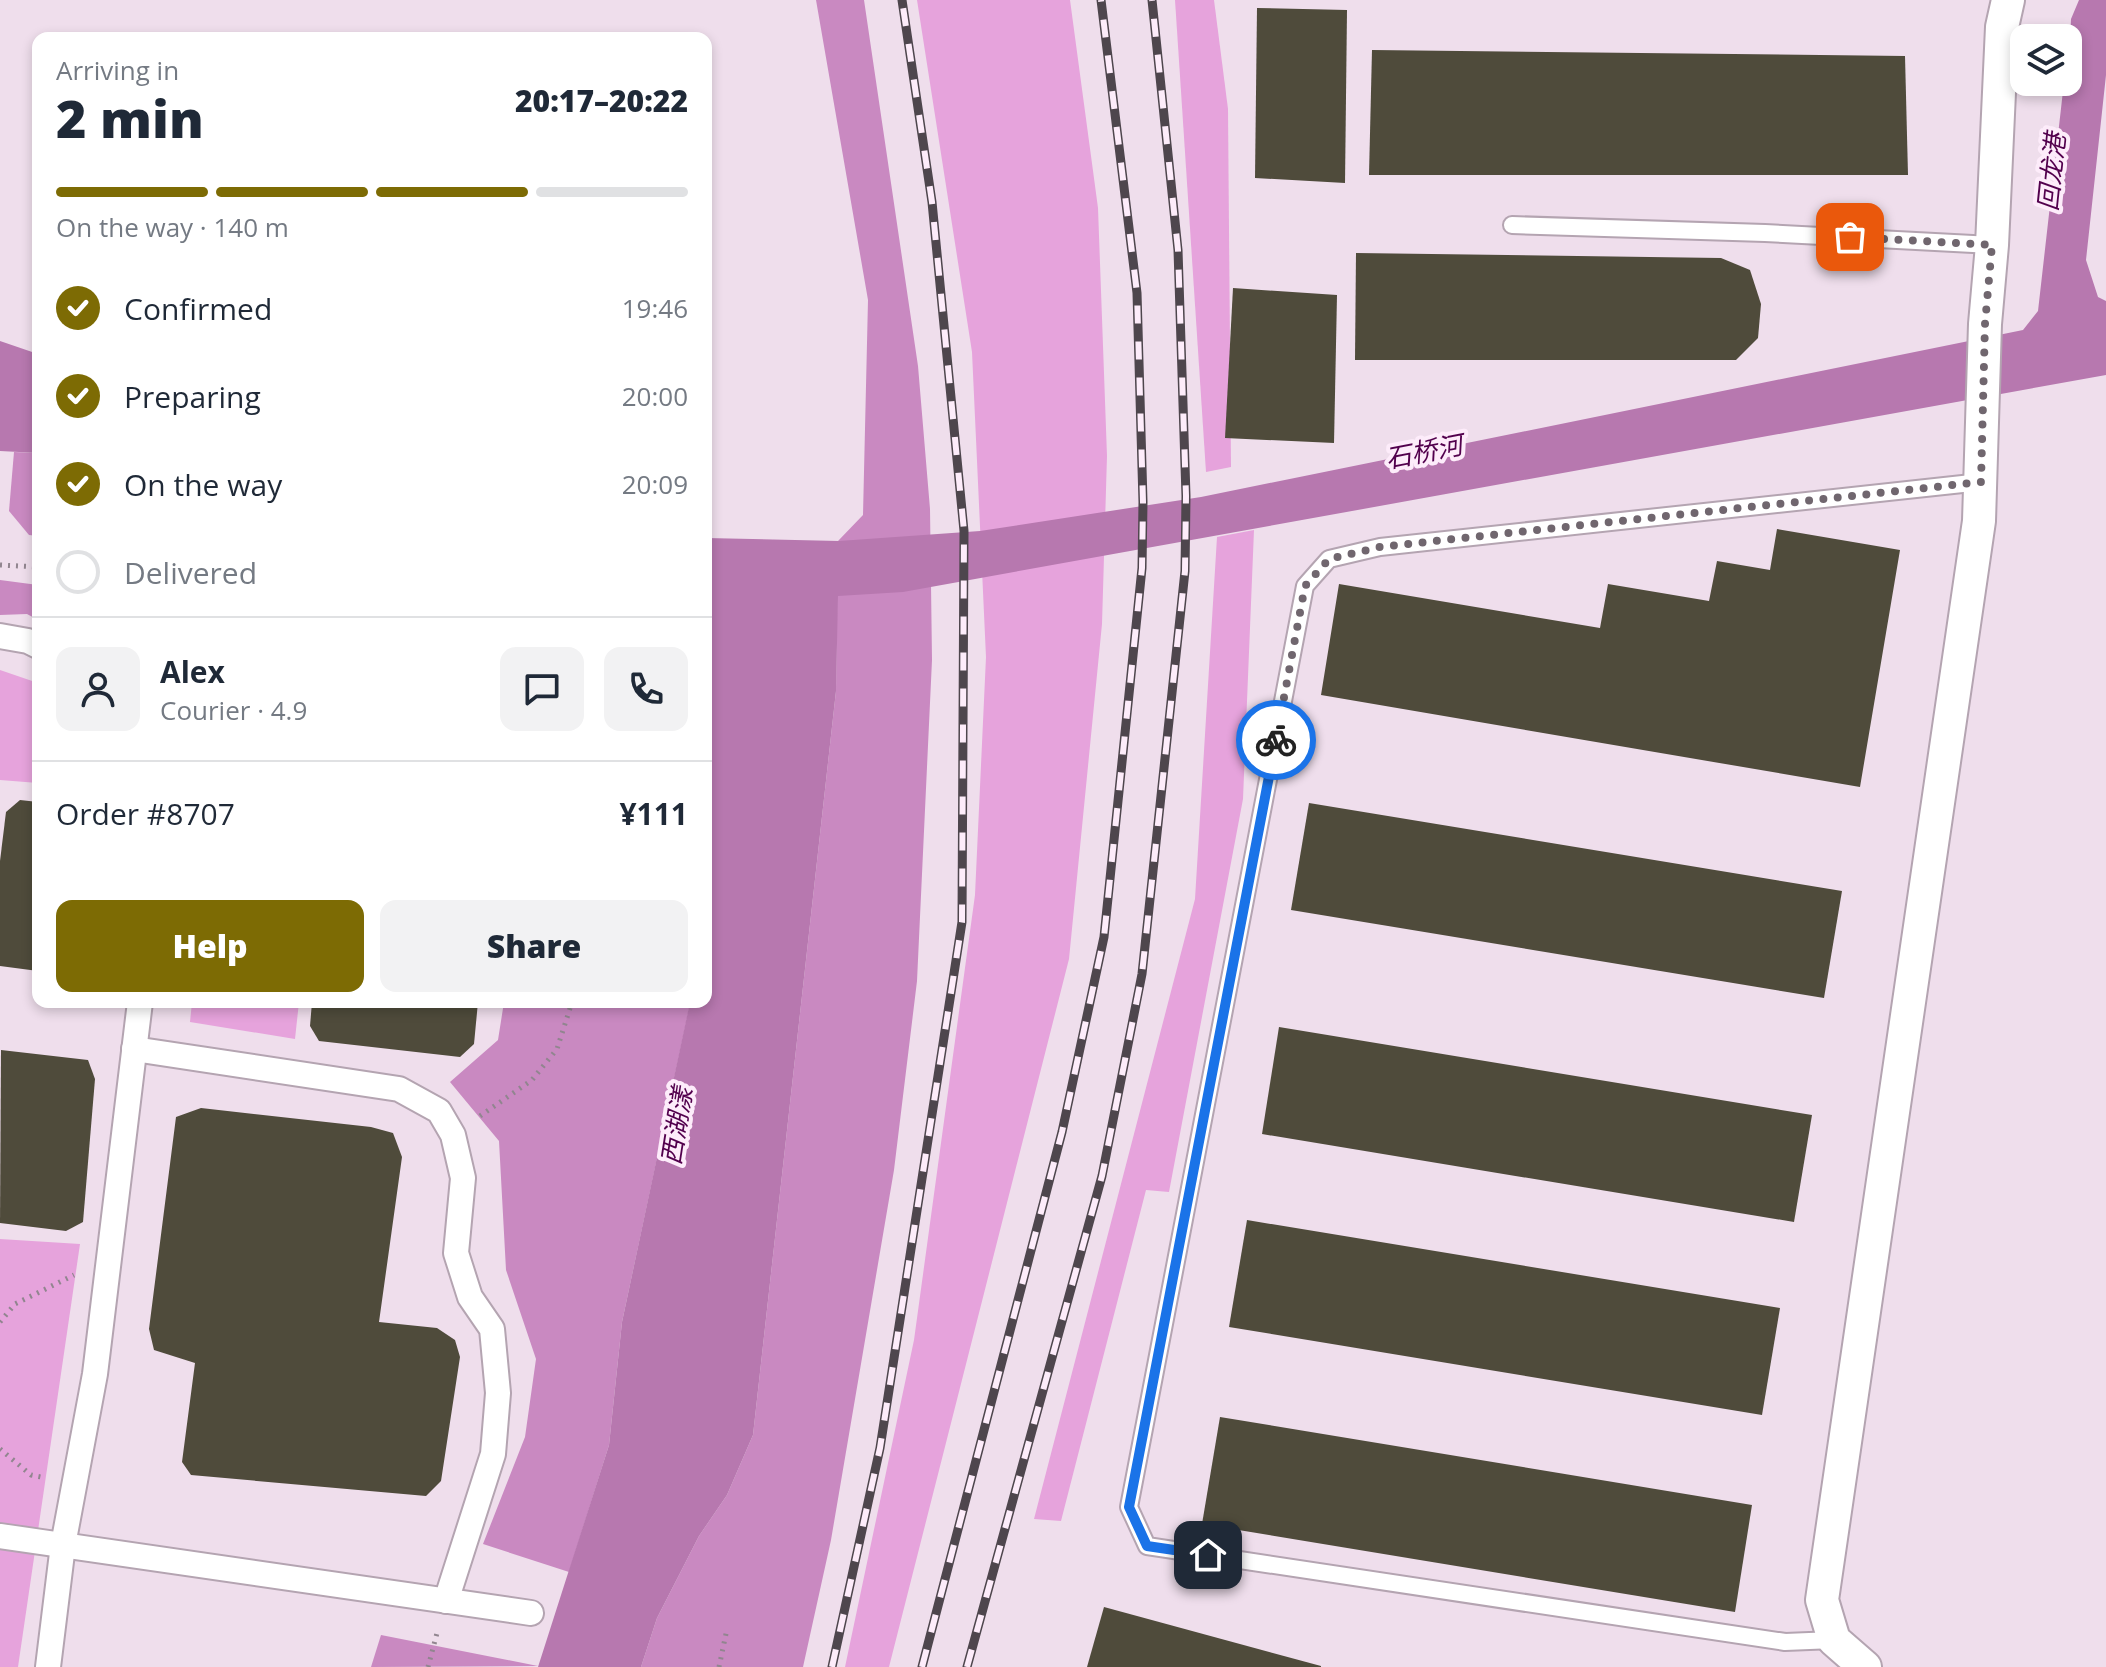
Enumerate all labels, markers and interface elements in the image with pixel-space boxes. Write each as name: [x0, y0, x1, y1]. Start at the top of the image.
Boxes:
map controls: [2010, 24, 2082, 96]
button: layers: [2010, 24, 2082, 96]
text: Arriving in: [56, 52, 179, 88]
text: 20:17–20:22: [515, 80, 688, 121]
text: 2 min: [56, 82, 204, 153]
water label: 回龙港: [2029, 127, 2073, 213]
pin: [1816, 203, 1884, 271]
text: On the way · 140 m: [56, 209, 289, 245]
icon: bag: [1828, 215, 1872, 259]
icon: check: [56, 286, 100, 330]
text: Confirmed: [124, 288, 272, 329]
text: 19:46: [622, 290, 688, 326]
icon: check: [56, 374, 100, 418]
text: Preparing: [124, 376, 261, 417]
text: 20:00: [622, 378, 688, 414]
water label: 石桥河: [1382, 425, 1470, 476]
icon: check: [56, 462, 100, 506]
text: On the way: [124, 464, 282, 505]
text: 20:09: [622, 466, 688, 502]
text: Delivered: [124, 552, 257, 593]
button: person: [56, 647, 140, 731]
button: chat: [500, 647, 584, 731]
button: phone: [604, 647, 688, 731]
text: Alex: [160, 651, 225, 692]
text: Courier · 4.9: [160, 692, 307, 728]
courier: [1236, 700, 1316, 780]
icon: bike: [1254, 718, 1298, 762]
text: Order #8707: [56, 793, 235, 834]
text: ¥111: [619, 793, 688, 834]
button: Help: [56, 900, 364, 992]
button: Share: [380, 900, 688, 992]
water label: 西湖漾: [652, 1082, 700, 1167]
pin: [1174, 1521, 1242, 1589]
icon: home: [1186, 1533, 1230, 1577]

